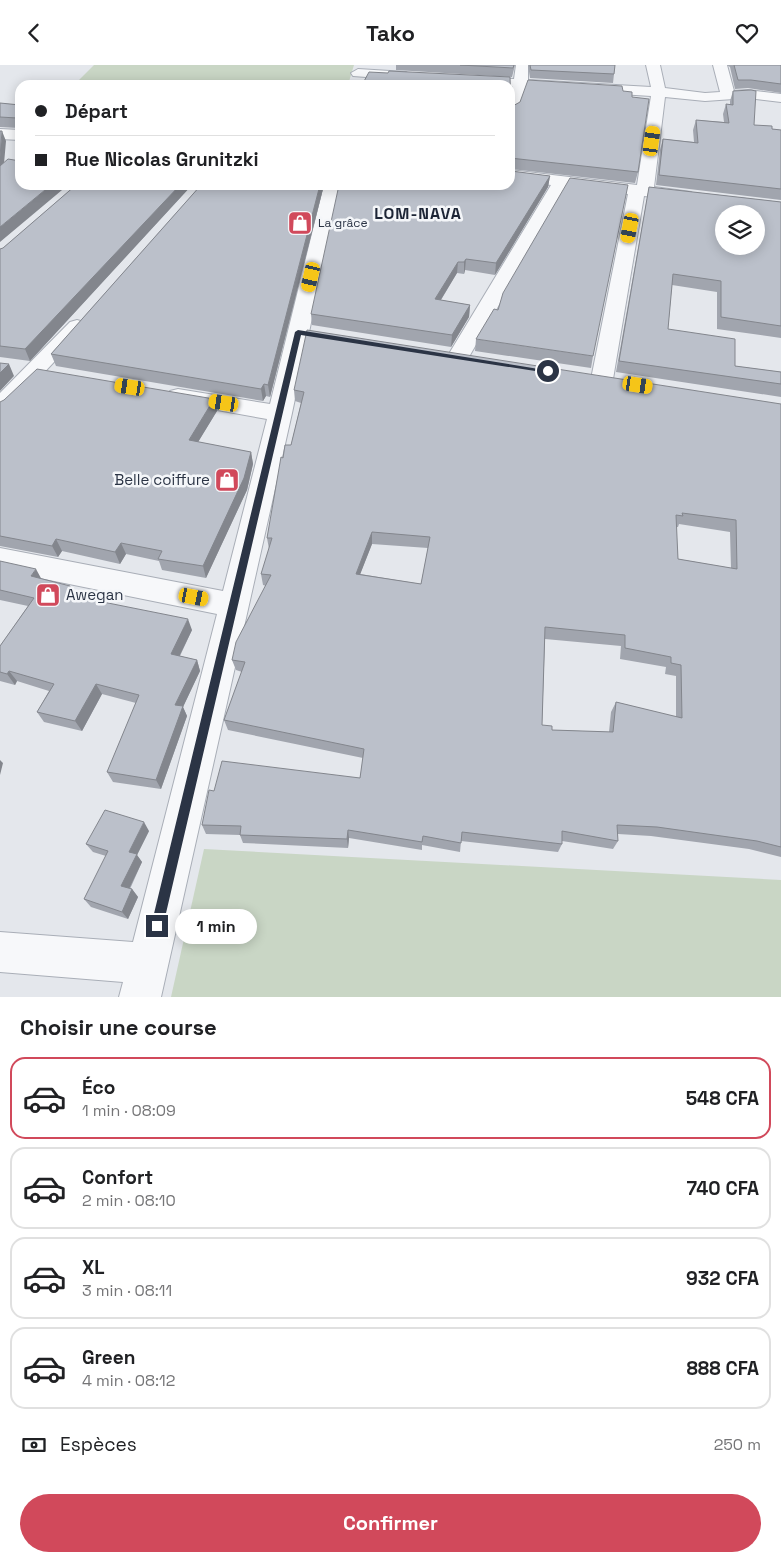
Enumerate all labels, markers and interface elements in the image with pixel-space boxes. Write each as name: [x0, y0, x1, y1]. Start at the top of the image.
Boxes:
icon: back: [20, 19, 48, 47]
text: Tako: [366, 19, 415, 47]
icon: heart: [733, 19, 761, 47]
text: Départ: [65, 99, 128, 124]
car: [642, 125, 661, 157]
text: Rue Nicolas Grunitzki: [65, 147, 259, 172]
district label: LOM-NAVA: [374, 203, 462, 224]
map controls: [715, 205, 765, 255]
button: layers: [715, 205, 765, 255]
shop icon: La grâce: [287, 210, 313, 236]
car: [619, 212, 640, 244]
place label: La grâce: [318, 215, 368, 231]
car: [300, 261, 321, 293]
route start: [537, 360, 559, 382]
car: [622, 375, 653, 395]
car: [114, 377, 145, 397]
car: [208, 393, 239, 413]
shop icon: Belle coiffure: [214, 467, 240, 493]
place label: Belle coiffure: [114, 470, 210, 489]
shop icon: Awegan: [35, 582, 61, 608]
place label: Awegan: [66, 585, 124, 604]
car: [177, 587, 210, 607]
callout: 1 min: [174, 909, 257, 943]
route end: [146, 915, 168, 937]
text: 1 min: [196, 916, 236, 937]
text: Choisir une course: [20, 1013, 217, 1041]
text: Éco: [82, 1075, 115, 1100]
icon: car: [22, 1076, 67, 1121]
text: 548 CFA: [686, 1086, 759, 1111]
text: 1 min · 08:09: [82, 1100, 176, 1121]
text: Confort: [82, 1165, 153, 1190]
icon: car: [22, 1166, 67, 1211]
text: 740 CFA: [687, 1176, 759, 1201]
text: 2 min · 08:10: [82, 1190, 176, 1211]
text: XL: [82, 1255, 105, 1280]
icon: car: [22, 1256, 67, 1301]
text: 932 CFA: [686, 1266, 759, 1291]
text: 3 min · 08:11: [82, 1280, 172, 1301]
text: Green: [82, 1345, 135, 1370]
icon: car: [22, 1346, 67, 1391]
text: 888 CFA: [686, 1356, 759, 1381]
text: 4 min · 08:12: [82, 1370, 175, 1391]
icon: cash: [20, 1431, 48, 1459]
text: Espèces: [60, 1432, 137, 1457]
text: 250 m: [714, 1434, 761, 1455]
button: Confirmer: [20, 1494, 761, 1552]

